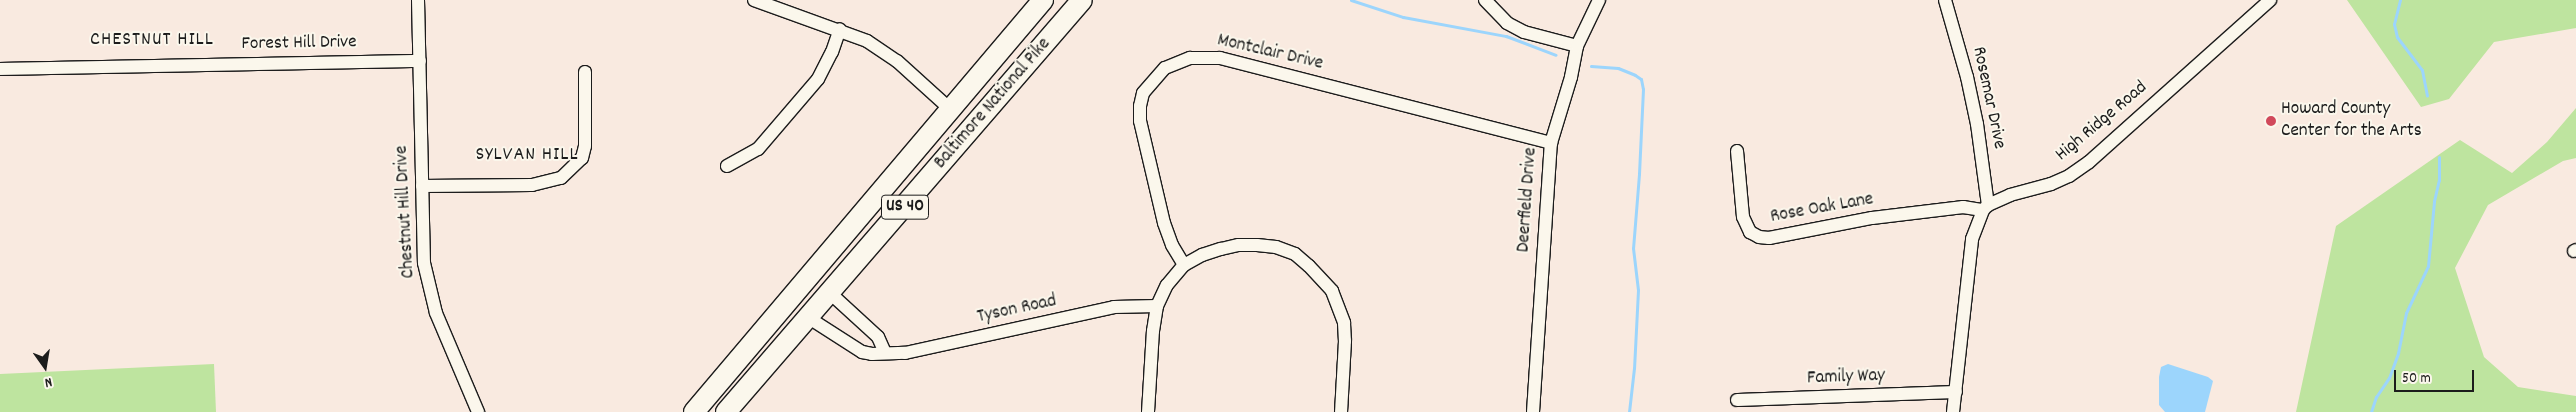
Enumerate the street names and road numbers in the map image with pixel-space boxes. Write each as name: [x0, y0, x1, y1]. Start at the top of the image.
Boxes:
street label: Montclair Drive: [1215, 30, 1325, 76]
street label: Forest Hill Drive: [241, 32, 357, 56]
street label: Baltimore National Pike: [930, 34, 1056, 174]
street label: Rosemar Drive: [1966, 45, 2010, 151]
street label: High Ridge Road: [2051, 77, 2153, 167]
street label: Chestnut Hill Drive: [391, 145, 421, 279]
street label: Deerfield Drive: [1513, 147, 1543, 253]
street label: Rose Oak Lane: [1769, 189, 1875, 229]
road number: US 40: [880, 192, 930, 222]
street label: Tyson Road: [975, 290, 1059, 330]
street label: Family Way: [1807, 365, 1885, 391]

